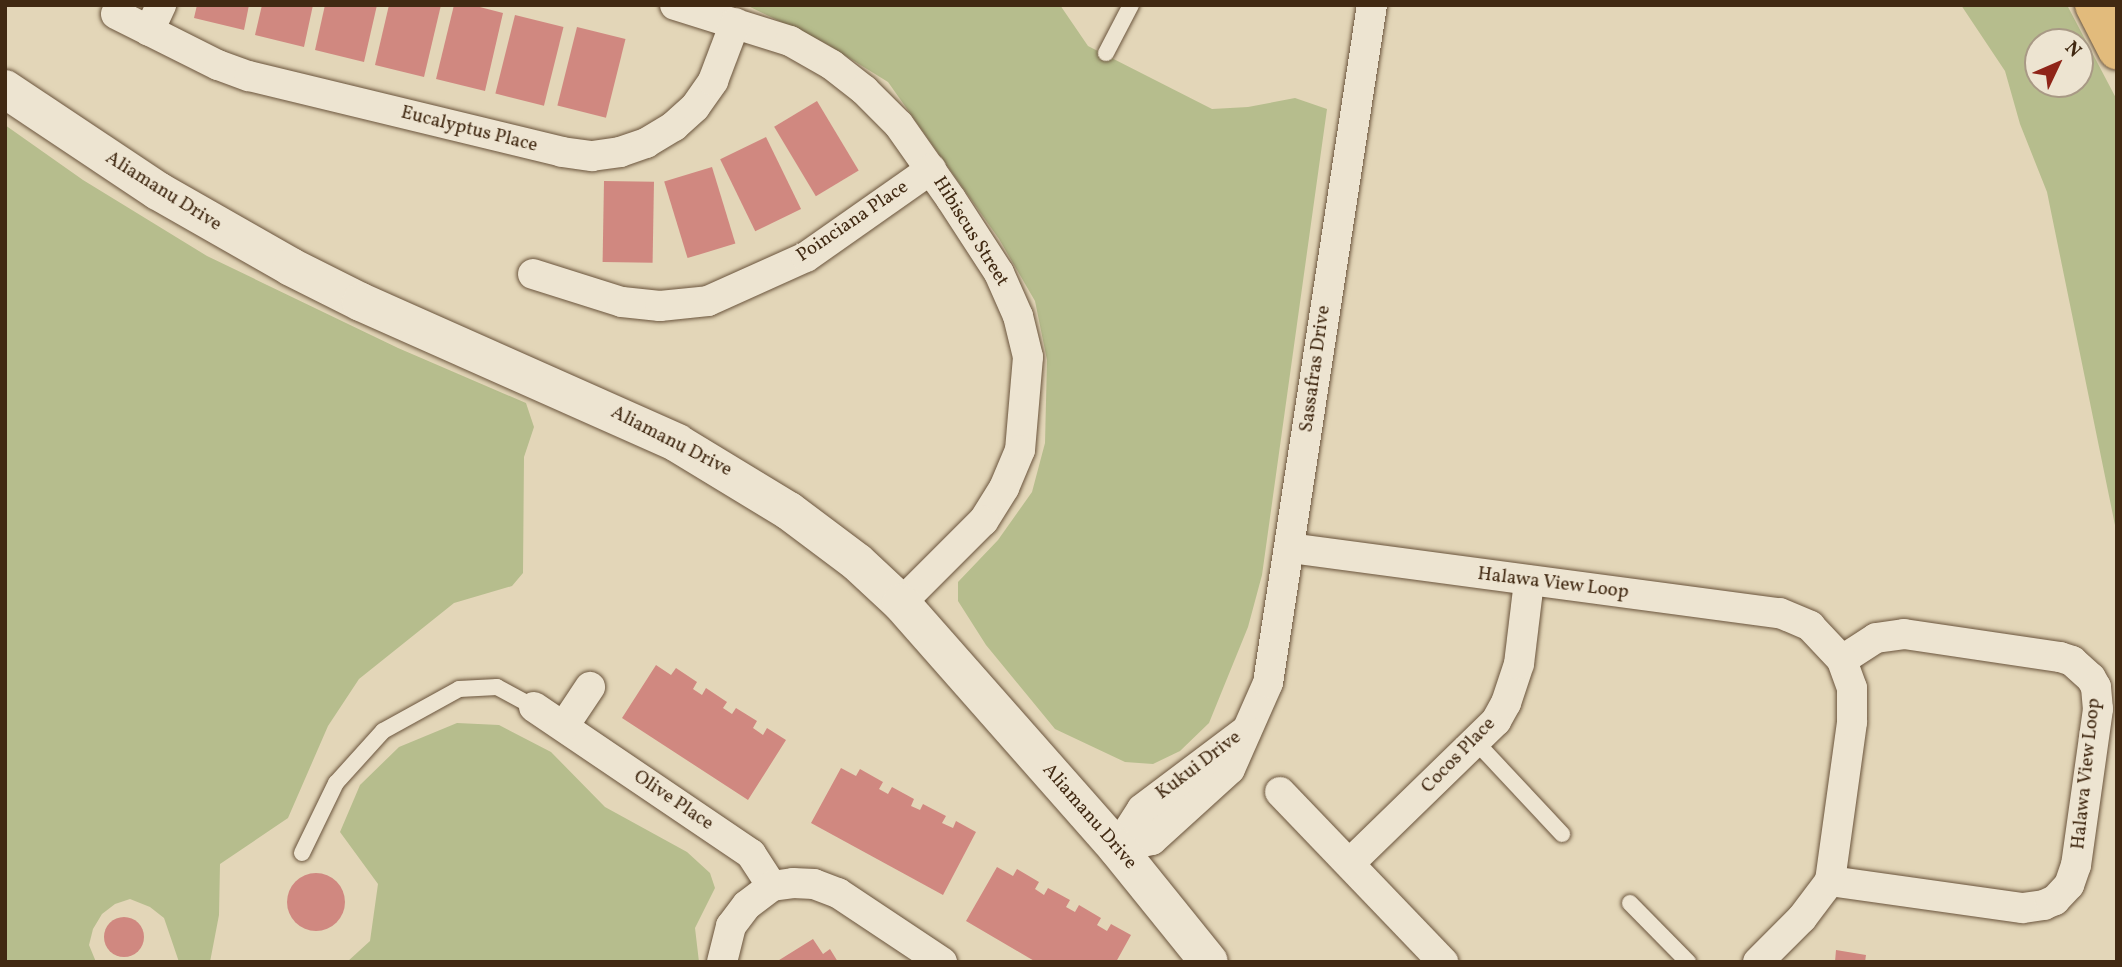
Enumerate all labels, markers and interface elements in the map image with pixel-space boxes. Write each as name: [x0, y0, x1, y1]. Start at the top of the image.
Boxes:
north arrow: [2024, 28, 2094, 98]
text: N: [2059, 36, 2087, 64]
street label: Eucalyptus Place: [398, 102, 540, 158]
street label: Aliamanu Drive: [101, 147, 225, 237]
street label: Hibiscus Street: [927, 173, 1013, 291]
street label: Poinciana Place: [793, 176, 913, 268]
street label: Sassafras Drive: [1296, 304, 1336, 434]
street label: Aliamanu Drive: [607, 402, 735, 482]
street label: Halawa View Loop: [1476, 563, 1630, 605]
street label: Halawa View Loop: [2068, 697, 2106, 851]
street label: Cocos Place: [1417, 713, 1501, 799]
street label: Kukui Drive: [1152, 727, 1246, 805]
street label: Aliamanu Drive: [1037, 759, 1141, 875]
street label: Olive Place: [629, 766, 717, 836]

